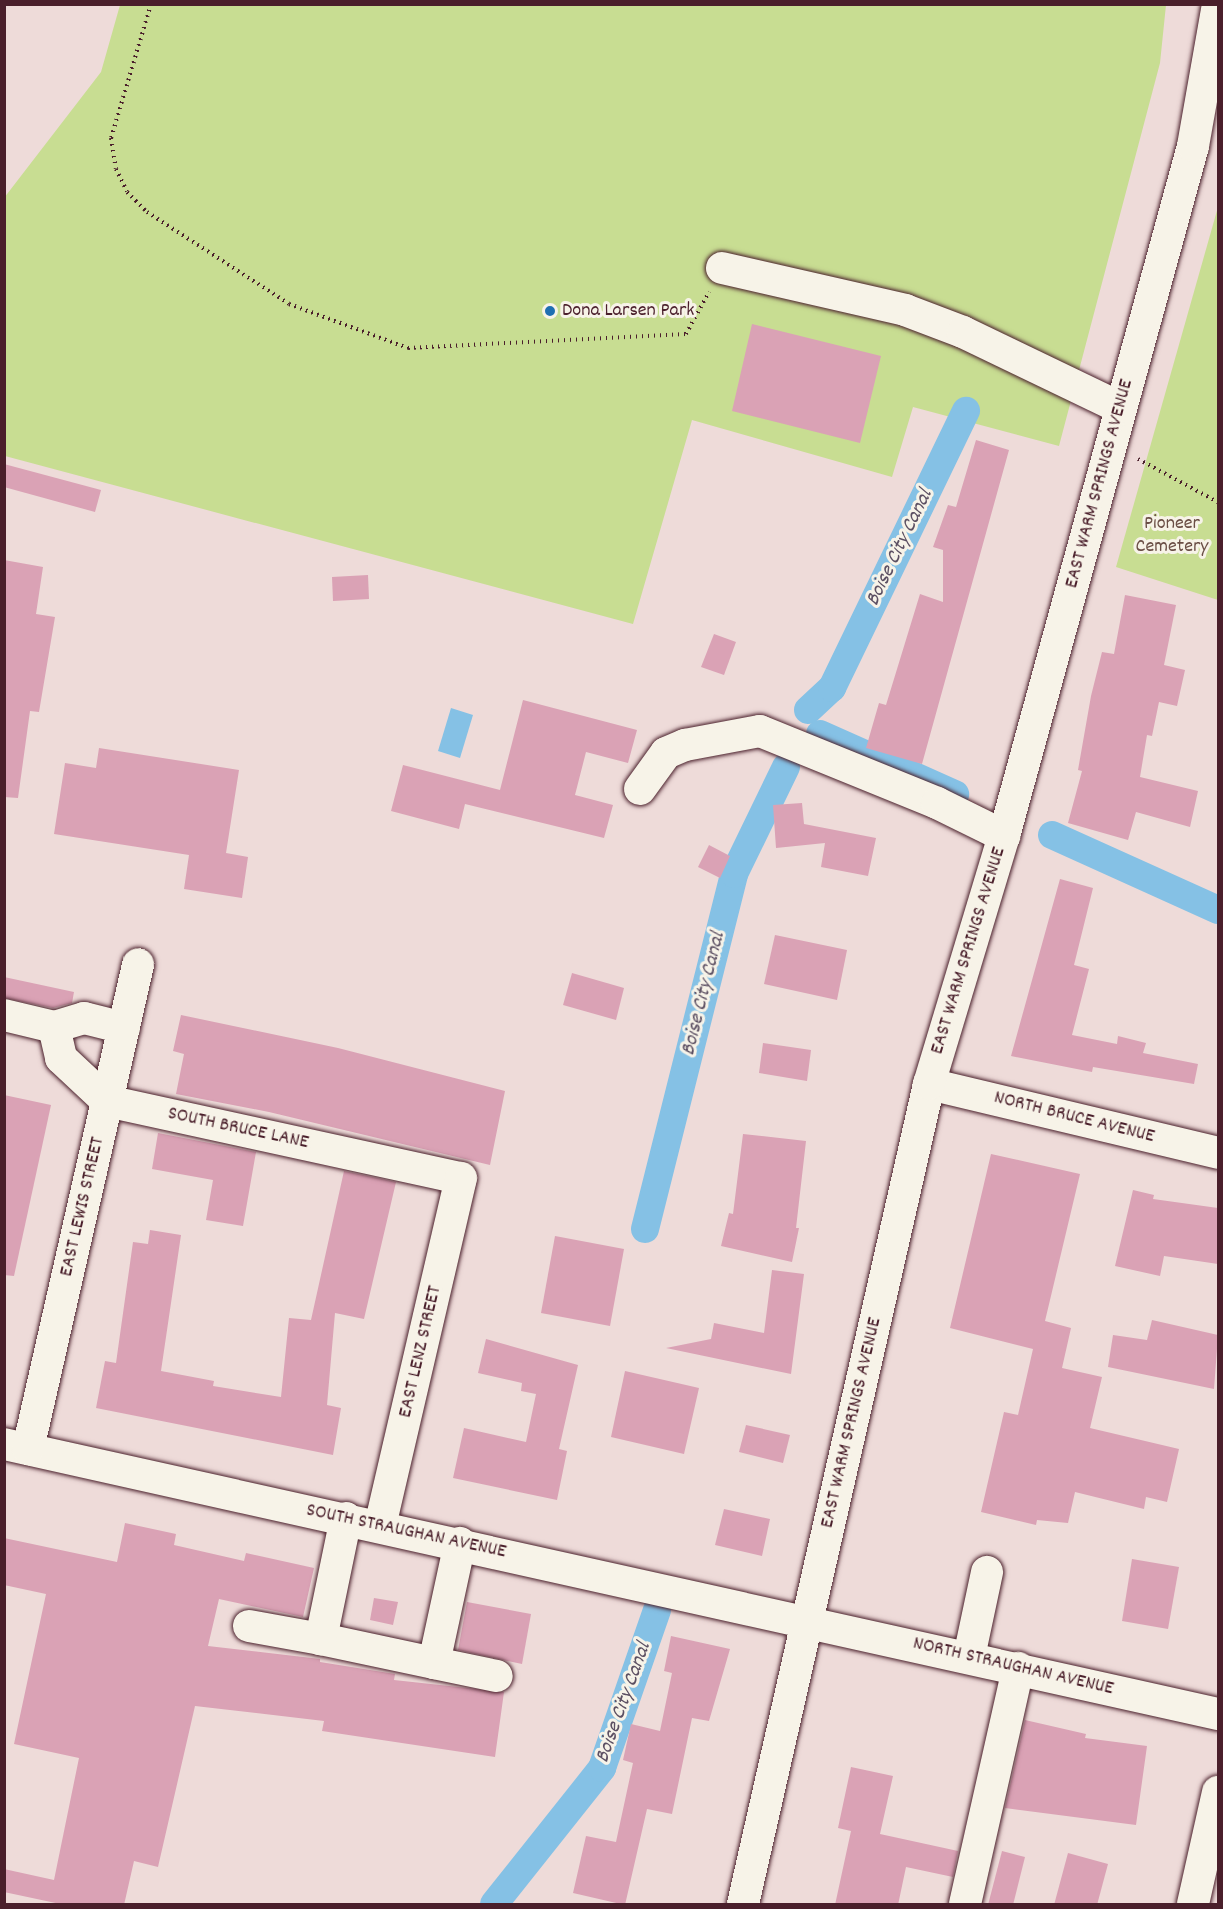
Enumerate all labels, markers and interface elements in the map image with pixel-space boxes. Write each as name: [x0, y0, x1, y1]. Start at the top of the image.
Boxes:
place label: Dona Larsen Park: [562, 299, 695, 323]
marker: Dona Larsen Park: [543, 304, 557, 318]
street label: EAST WARM SPRINGS AVENUE: [1061, 377, 1139, 591]
water label: Boise City Canal: [861, 486, 939, 610]
park label: Pioneer Cemetery: [1136, 513, 1208, 560]
street label: EAST WARM SPRINGS AVENUE: [926, 845, 1012, 1057]
water label: Boise City Canal: [677, 930, 731, 1058]
street label: NORTH BRUCE AVENUE: [991, 1086, 1157, 1150]
street label: SOUTH BRUCE LANE: [165, 1102, 311, 1156]
street label: EAST LEWIS STREET: [55, 1135, 111, 1279]
street label: EAST LENZ STREET: [394, 1284, 448, 1420]
street label: EAST WARM SPRINGS AVENUE: [816, 1315, 888, 1531]
street label: SOUTH STRAUGHAN AVENUE: [304, 1499, 508, 1565]
street label: NORTH STRAUGHAN AVENUE: [910, 1632, 1116, 1702]
water label: Boise City Canal: [591, 1639, 657, 1767]

